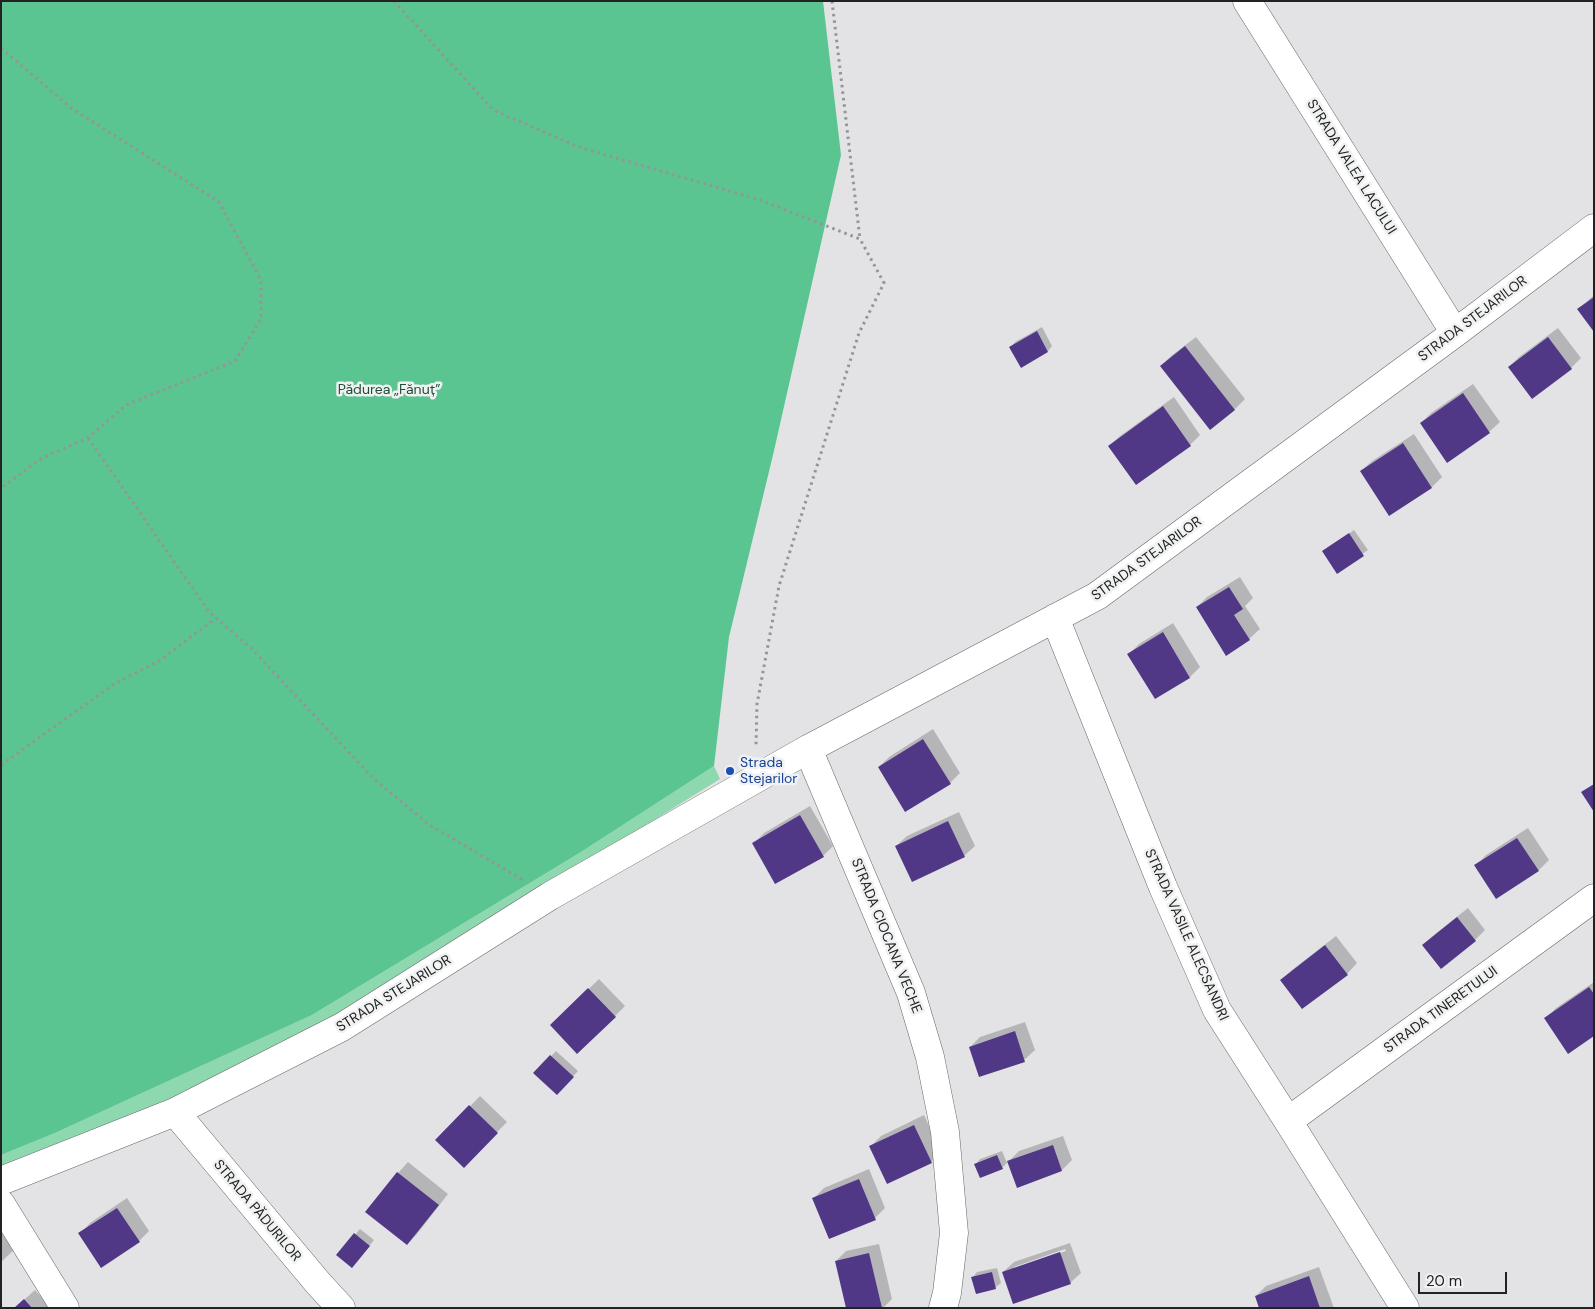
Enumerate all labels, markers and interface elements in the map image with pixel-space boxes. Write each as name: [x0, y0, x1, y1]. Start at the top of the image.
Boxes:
street label: STRADA VALEA LACULUI: [1303, 97, 1399, 237]
street label: STRADA STEJARILOR: [1415, 273, 1531, 365]
park label: Pădurea „Fănuț”: [338, 382, 440, 398]
street label: STRADA STEJARILOR: [1089, 513, 1205, 605]
place label: Strada Stejarilor: [740, 755, 798, 788]
marker: Strada Stejarilor: [724, 765, 736, 777]
street label: STRADA VASILE ALECSANDRI: [1141, 847, 1231, 1023]
street label: STRADA CIOCANA VECHE: [847, 856, 925, 1016]
street label: STRADA STEJARILOR: [334, 952, 454, 1036]
street label: STRADA TINERETULUI: [1381, 963, 1501, 1057]
street label: STRADA PĂDURILOR: [210, 1157, 304, 1265]
scale bar: [1420, 1262, 1509, 1294]
text: 20 m: [1426, 1271, 1462, 1291]

